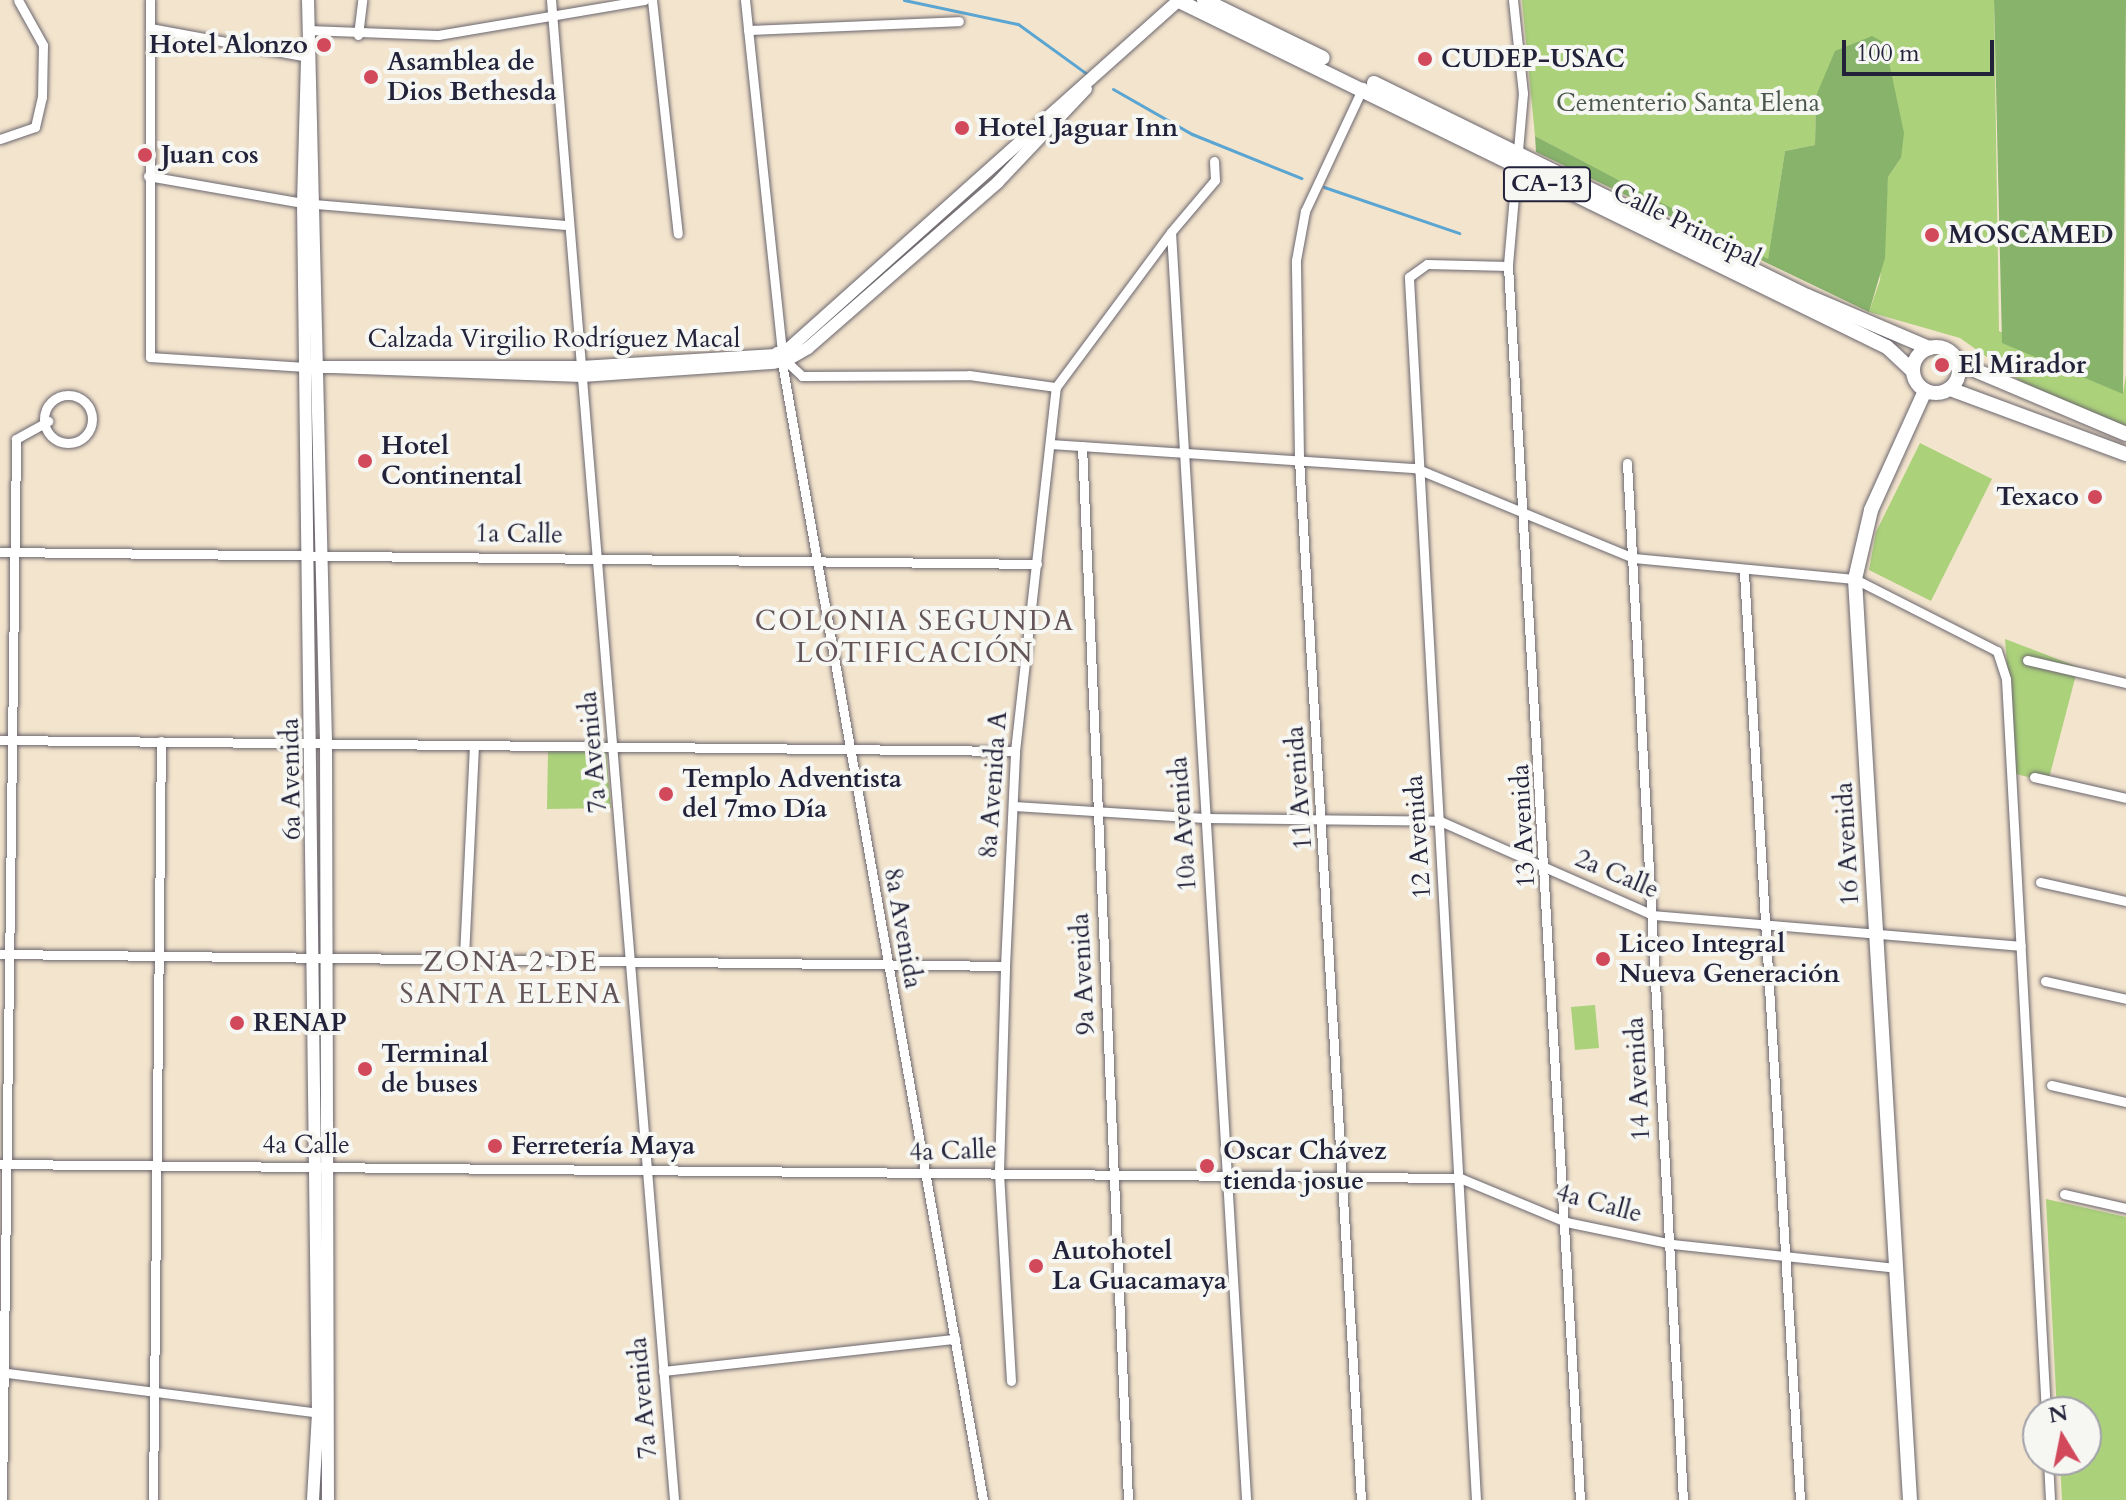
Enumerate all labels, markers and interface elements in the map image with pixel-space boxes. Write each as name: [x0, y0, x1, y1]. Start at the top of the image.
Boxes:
scale bar: [1846, 24, 1998, 74]
place label: Hotel Alonzo: [149, 29, 308, 61]
marker: Hotel Alonzo: [315, 36, 333, 54]
text: 100 m: [1856, 37, 1920, 70]
place label: CUDEP-USAC: [1441, 43, 1625, 75]
place label: Asamblea de Dios Bethesda: [387, 46, 557, 108]
marker: CUDEP-USAC: [1416, 50, 1434, 68]
marker: Asamblea de Dios Bethesda: [362, 68, 380, 86]
park label: Cementerio Santa Elena: [1556, 87, 1820, 119]
place label: Hotel Jaguar Inn: [978, 112, 1178, 144]
marker: Hotel Jaguar Inn: [953, 119, 971, 137]
place label: Juan cos: [161, 139, 259, 171]
marker: Juan cos: [136, 146, 154, 164]
road number: CA-13: [1501, 164, 1593, 204]
street label: Calle Principal: [1608, 176, 1766, 274]
place label: MOSCAMED: [1948, 219, 2113, 251]
marker: MOSCAMED: [1923, 226, 1941, 244]
street label: Calzada Virgilio Rodríguez Macal: [368, 323, 740, 355]
place label: El Mirador: [1958, 349, 2086, 381]
marker: El Mirador: [1933, 356, 1951, 374]
place label: Hotel Continental: [381, 430, 522, 492]
marker: Hotel Continental: [356, 452, 374, 470]
place label: Texaco: [1996, 481, 2079, 513]
marker: Texaco: [2086, 488, 2104, 506]
street label: 1a Calle: [475, 518, 563, 550]
district label: COLONIA SEGUNDA LOTIFICACIÓN: [755, 604, 1075, 670]
street label: 7a Avenida: [572, 690, 614, 814]
street label: 8a Avenida A: [972, 710, 1014, 860]
street label: 6a Avenida: [274, 718, 308, 840]
street label: 11 Avenida: [1279, 725, 1319, 851]
street label: 10a Avenida: [1163, 755, 1203, 893]
place label: Templo Adventista del 7mo Día: [682, 763, 902, 824]
street label: 13 Avenida: [1504, 763, 1542, 889]
street label: 12 Avenida: [1398, 774, 1438, 900]
street label: 16 Avenida: [1828, 781, 1866, 907]
marker: Templo Adventista del 7mo Día: [657, 785, 675, 803]
street label: 2a Calle: [1571, 843, 1663, 905]
street label: 8a Avenida: [877, 865, 929, 991]
street label: 9a Avenida: [1064, 912, 1102, 1036]
place label: Liceo Integral Nueva Generación: [1619, 928, 1840, 990]
district label: ZONA 2 DE SANTA ELENA: [399, 945, 623, 1011]
marker: Liceo Integral Nueva Generación: [1594, 950, 1612, 968]
place label: RENAP: [253, 1007, 347, 1039]
marker: RENAP: [228, 1014, 246, 1032]
street label: 14 Avenida: [1619, 1016, 1657, 1142]
place label: Terminal de buses: [381, 1038, 488, 1100]
marker: Terminal de buses: [356, 1060, 374, 1078]
street label: 4a Calle: [262, 1129, 350, 1161]
place label: Ferretería Maya: [511, 1130, 695, 1162]
street label: 4a Calle: [909, 1134, 997, 1168]
place label: Oscar Chávez tienda josue: [1223, 1135, 1387, 1196]
marker: Ferretería Maya: [486, 1137, 504, 1155]
marker: Oscar Chávez tienda josue: [1198, 1157, 1216, 1175]
street label: 4a Calle: [1553, 1177, 1645, 1229]
place label: Autohotel La Guacamaya: [1052, 1235, 1227, 1296]
marker: Autohotel La Guacamaya: [1027, 1257, 1045, 1275]
street label: 7a Avenida: [622, 1336, 664, 1460]
north arrow: [2022, 1396, 2102, 1476]
text: N: [2046, 1398, 2070, 1431]

